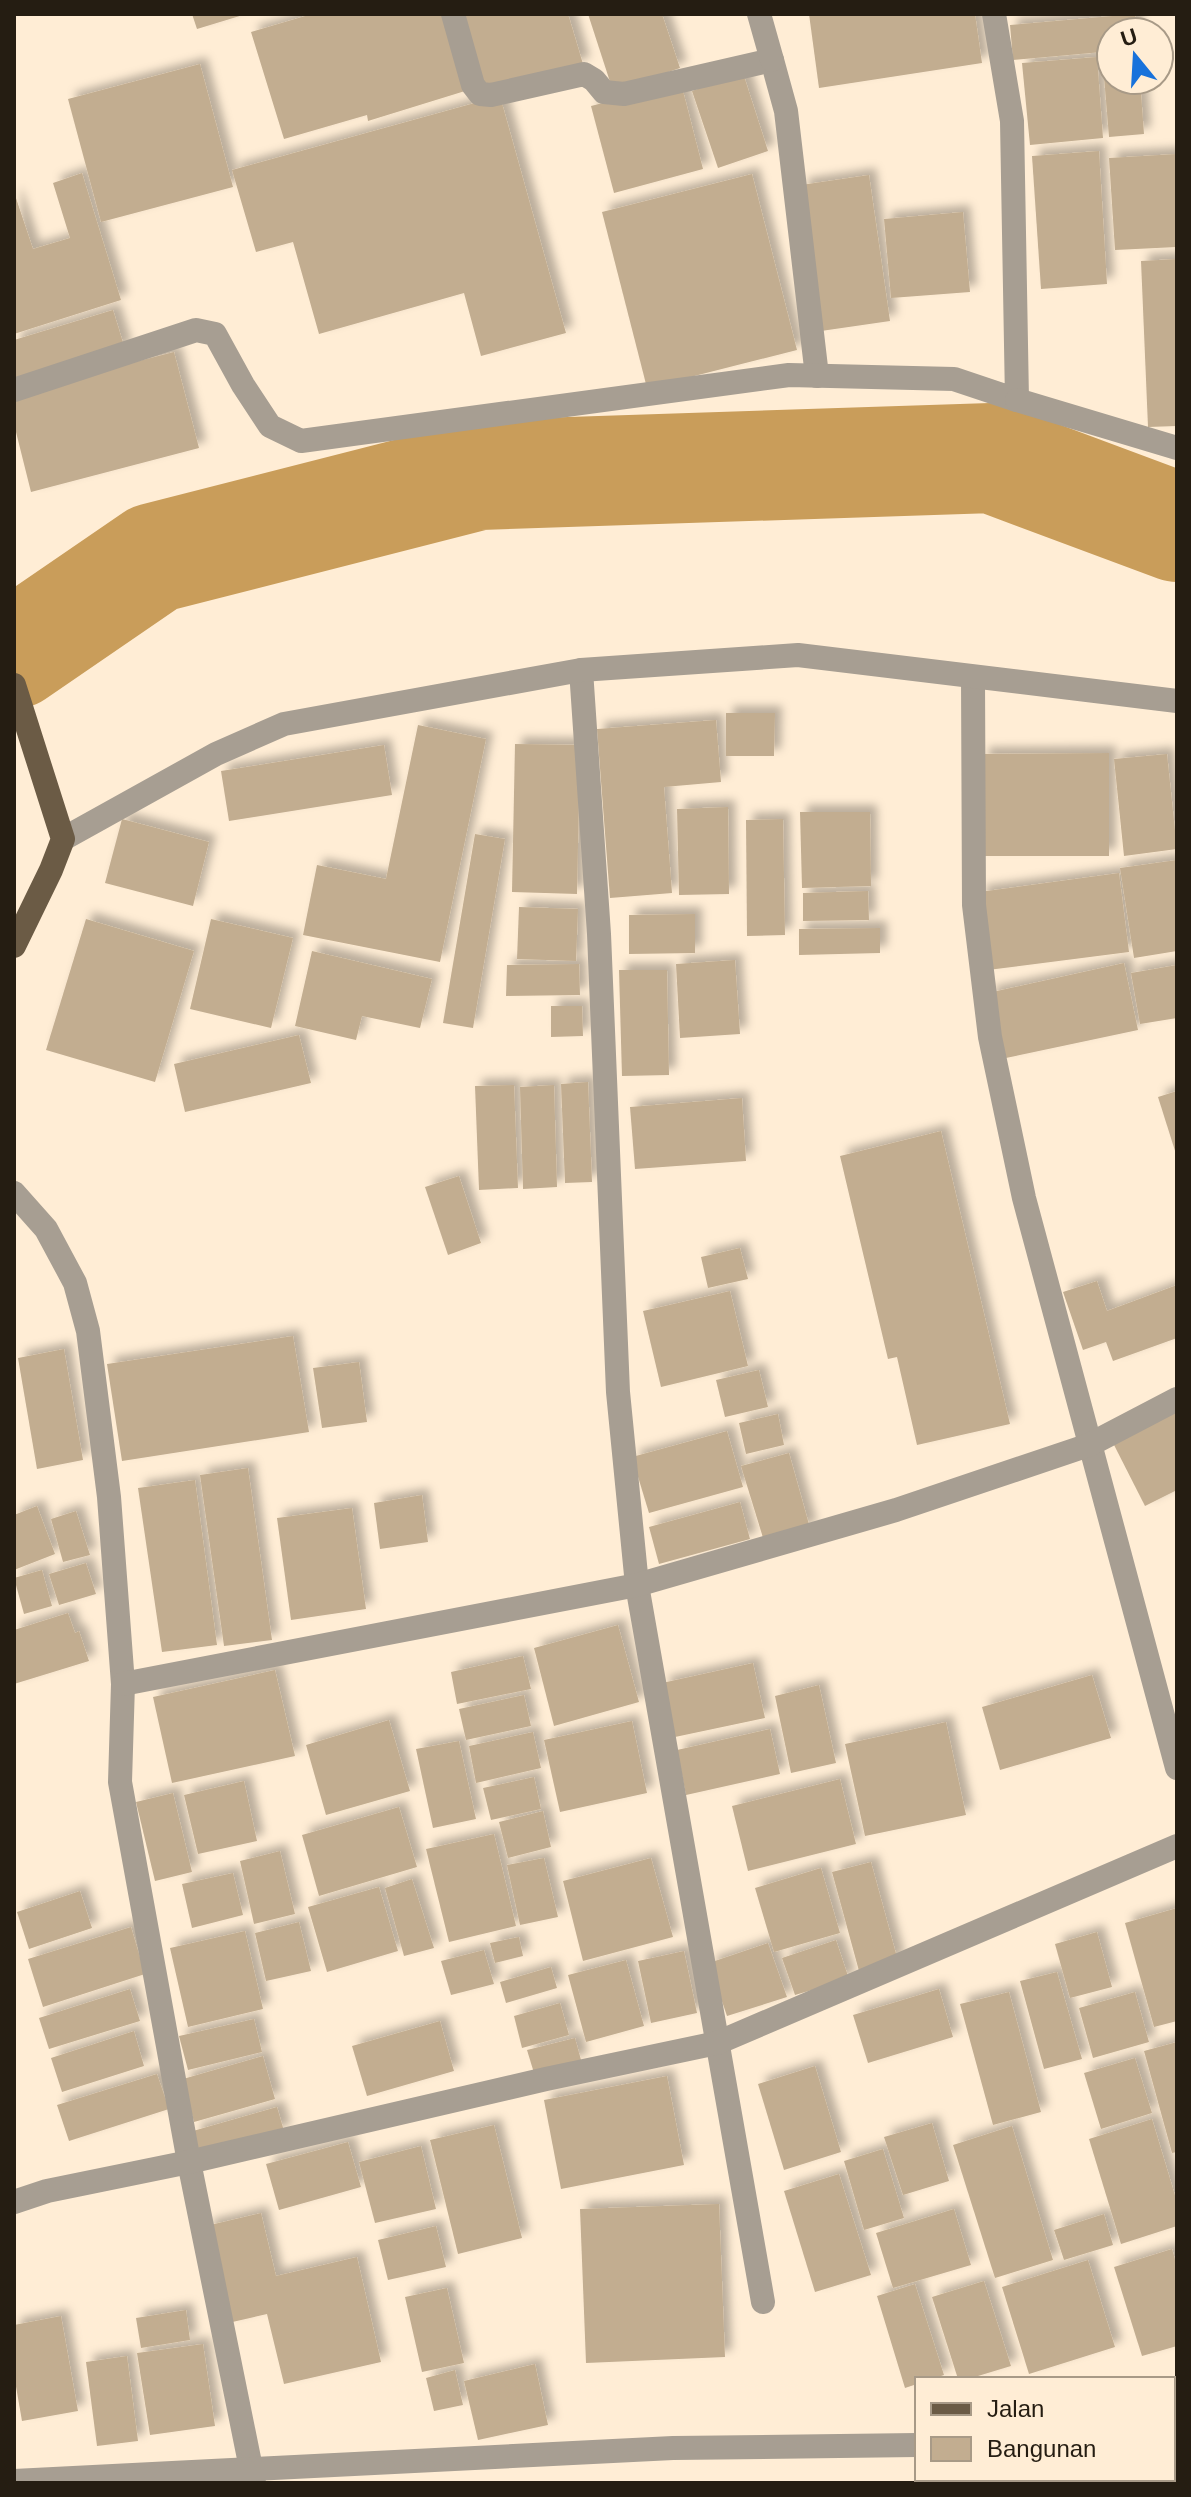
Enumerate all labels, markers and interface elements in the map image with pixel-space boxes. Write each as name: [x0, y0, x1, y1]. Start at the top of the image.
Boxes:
north arrow: [1095, 16, 1175, 96]
text: U: [1118, 23, 1140, 52]
legend: [915, 2377, 1175, 2481]
text: Jalan: [987, 2395, 1044, 2422]
text: Bangunan: [987, 2435, 1096, 2462]

